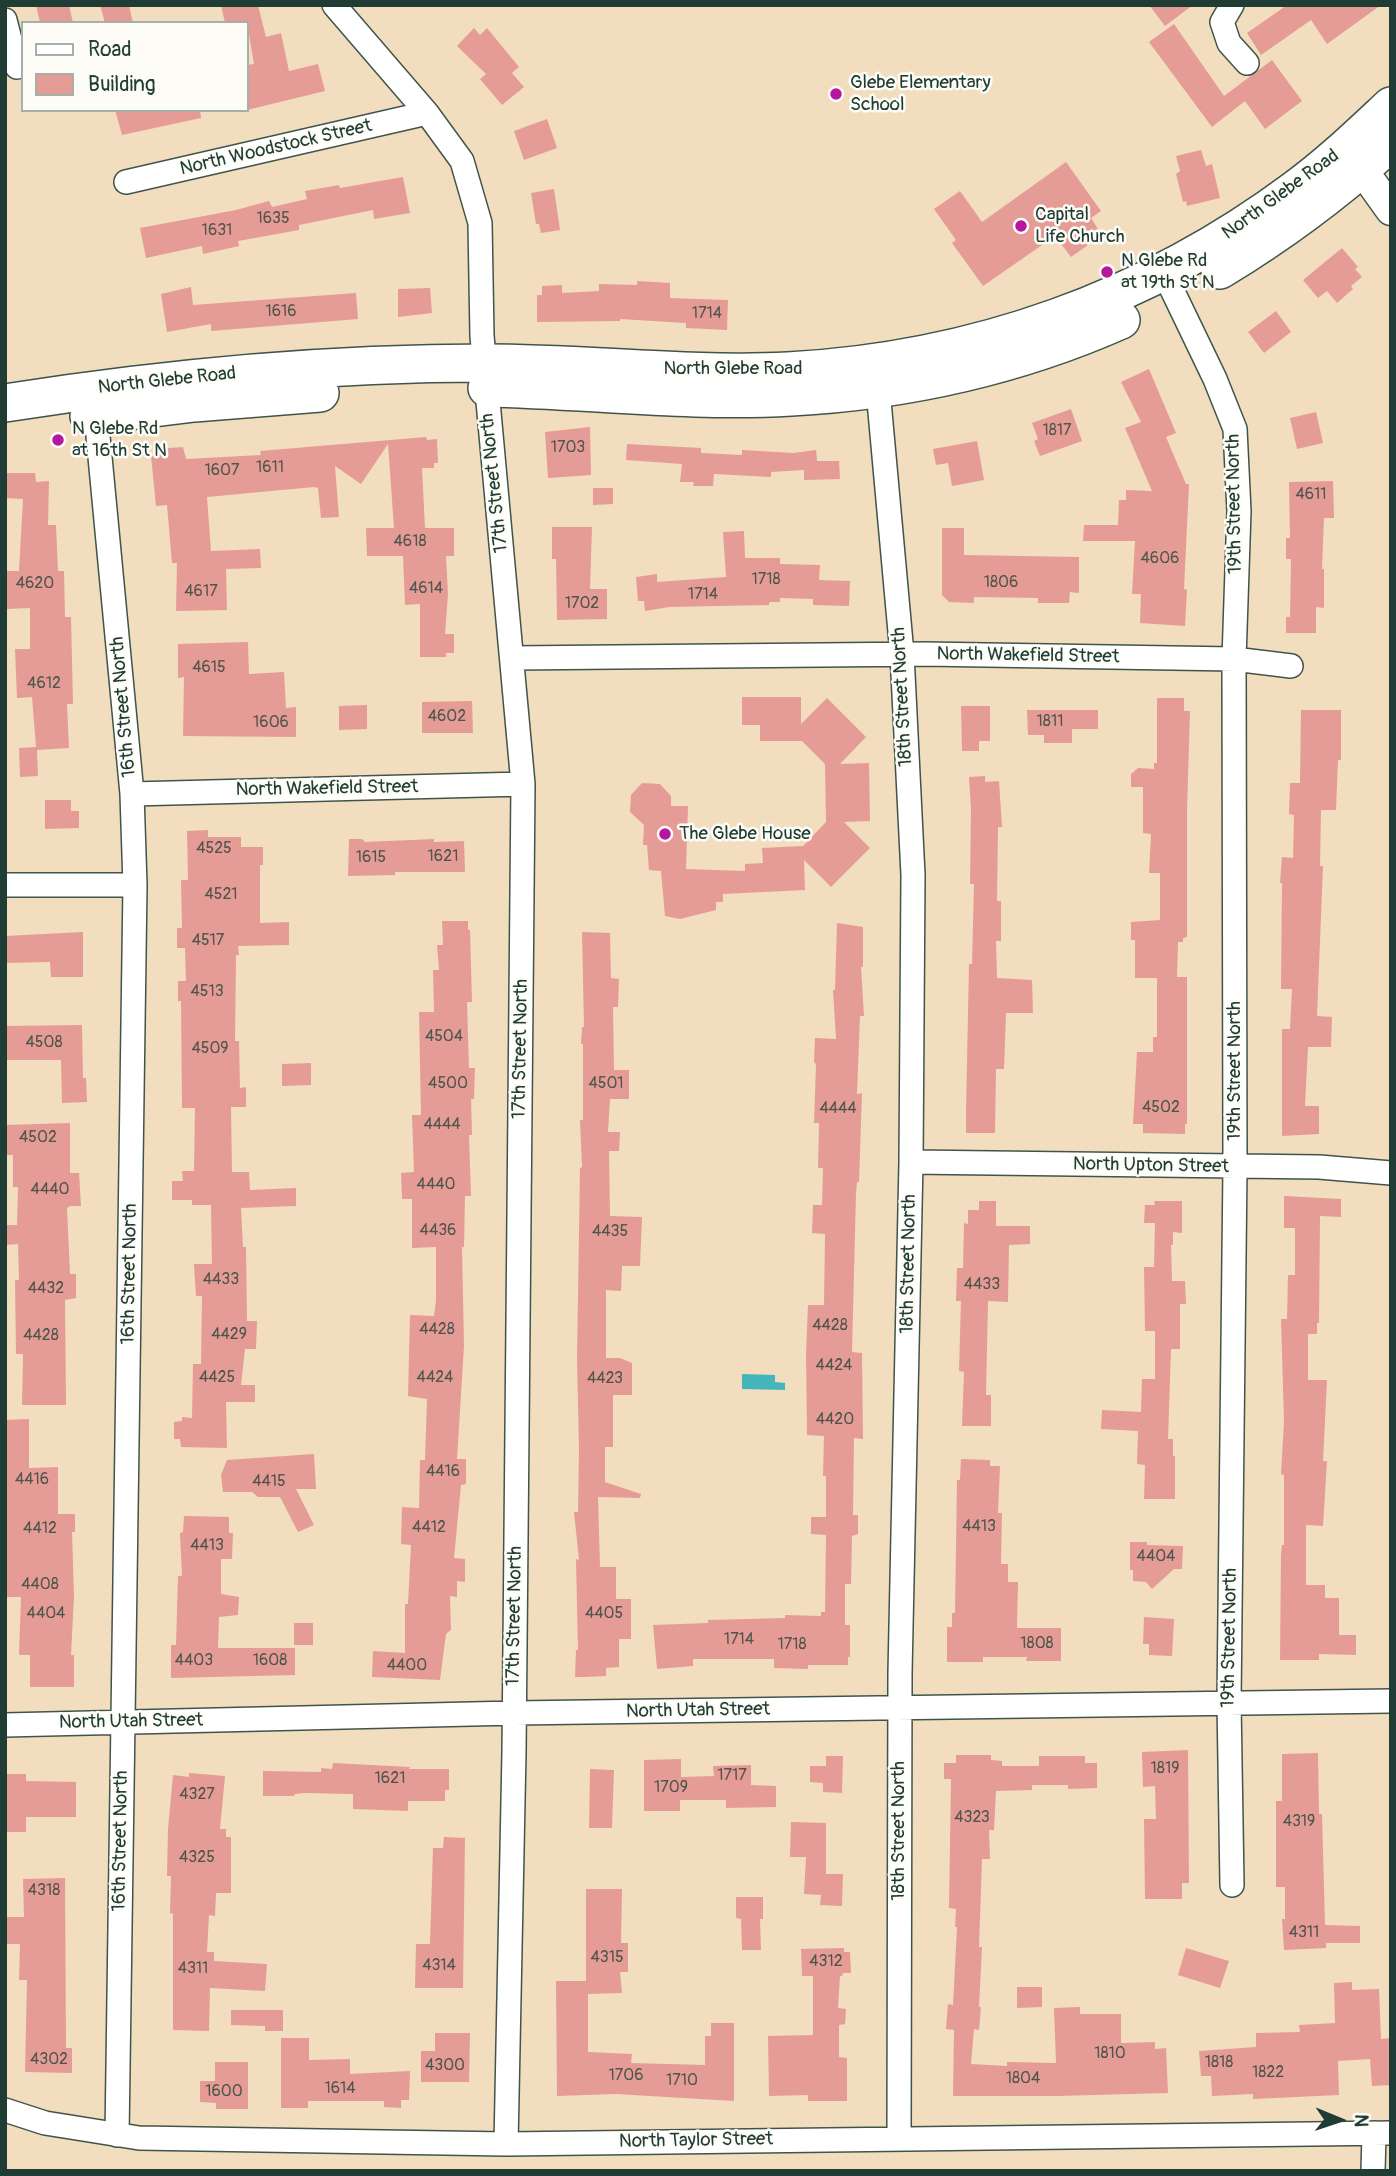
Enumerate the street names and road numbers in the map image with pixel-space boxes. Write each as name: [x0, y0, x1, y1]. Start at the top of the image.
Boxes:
street label: North Woodstock Street: [178, 115, 374, 181]
street label: North Glebe Road: [1218, 145, 1344, 245]
street label: North Glebe Road: [664, 358, 802, 380]
street label: North Glebe Road: [97, 362, 237, 400]
street label: 17th Street North: [476, 412, 514, 554]
street label: 19th Street North: [1222, 434, 1248, 574]
street label: 18th Street North: [888, 627, 918, 767]
street label: 16th Street North: [106, 636, 142, 778]
street label: North Wakefield Street: [936, 643, 1120, 669]
street label: North Wakefield Street: [235, 776, 419, 802]
street label: 17th Street North: [508, 979, 534, 1119]
street label: 19th Street North: [1224, 1001, 1246, 1141]
street label: North Upton Street: [1073, 1153, 1229, 1179]
street label: 18th Street North: [896, 1194, 922, 1334]
street label: 16th Street North: [117, 1203, 143, 1345]
street label: 17th Street North: [502, 1546, 528, 1686]
street label: 19th Street North: [1217, 1568, 1243, 1708]
street label: North Utah Street: [626, 1698, 770, 1724]
street label: North Utah Street: [59, 1709, 203, 1735]
street label: 18th Street North: [888, 1761, 910, 1901]
street label: 16th Street North: [108, 1770, 134, 1912]
street label: North Taylor Street: [619, 2128, 773, 2154]

